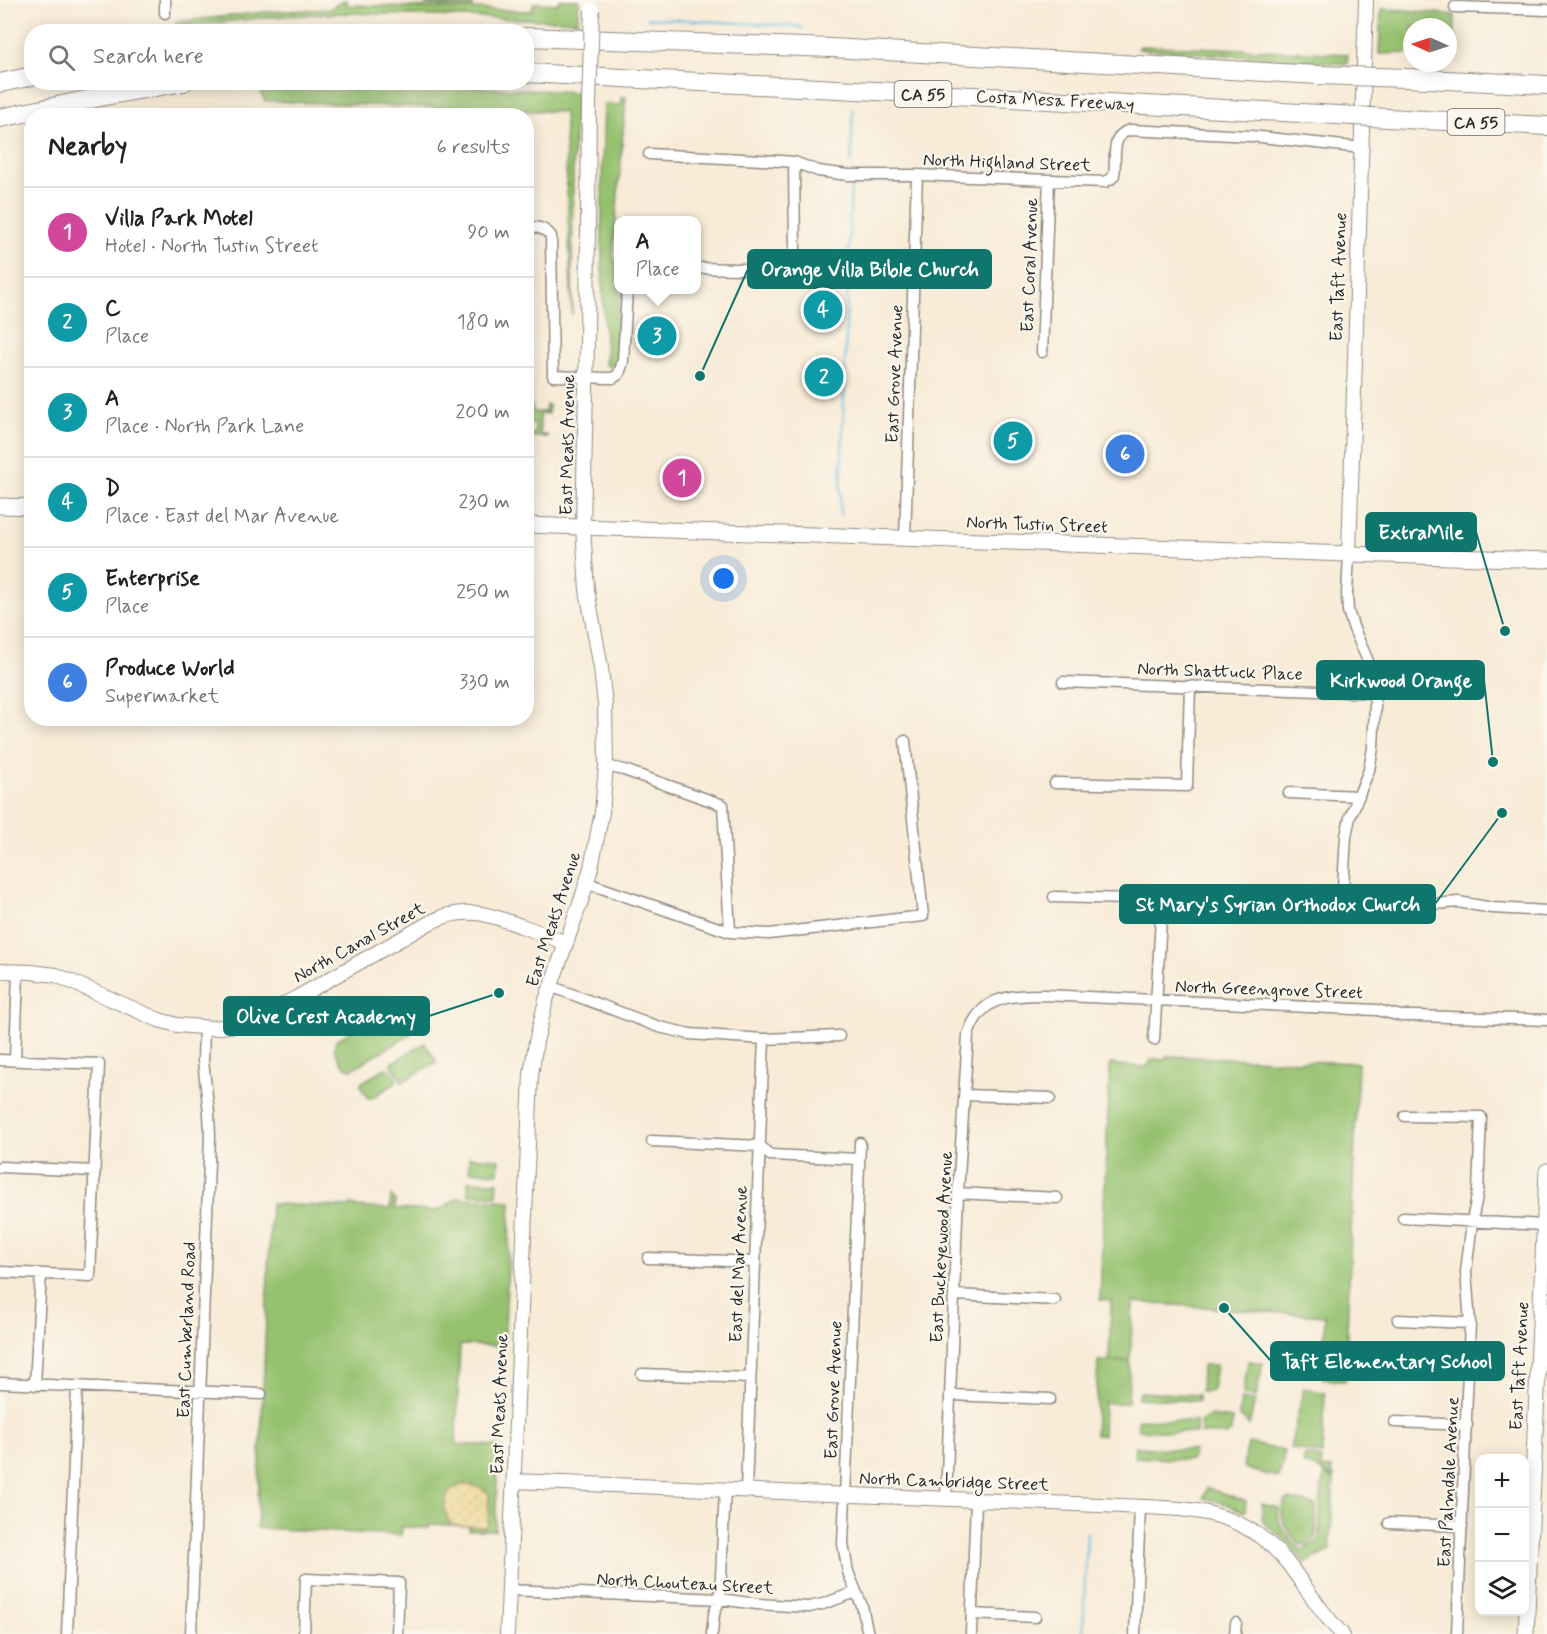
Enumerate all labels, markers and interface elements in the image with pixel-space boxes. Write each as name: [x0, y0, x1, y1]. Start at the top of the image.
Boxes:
north arrow: [1403, 18, 1457, 72]
search box: [24, 24, 534, 90]
icon: search: [45, 41, 78, 74]
text: Search here: [93, 43, 204, 71]
road number: CA 55: [894, 81, 952, 107]
street label: Costa Mesa Freeway: [975, 85, 1135, 117]
road number: CA 55: [1448, 109, 1504, 135]
text: Nearby: [48, 130, 127, 164]
text: 6 results: [437, 134, 510, 161]
street label: North Highland Street: [922, 148, 1092, 180]
street label: East Coral Avenue: [1016, 197, 1044, 333]
text: Villa Park Motel: [105, 205, 253, 233]
street label: East Taft Avenue: [1325, 212, 1353, 342]
popup: [614, 216, 701, 294]
text: 1: [63, 219, 72, 246]
text: 90 m: [467, 219, 510, 246]
text: A: [635, 228, 650, 256]
text: Hotel · North Tustin Street: [105, 233, 319, 260]
callout: Orange Villa Bible Church: [748, 250, 991, 288]
text: Place: [635, 256, 680, 283]
text: Orange Villa Bible Church: [761, 257, 979, 286]
pin: 4: [804, 288, 842, 332]
text: C: [105, 295, 121, 323]
street label: East Grove Avenue: [881, 304, 909, 444]
text: 2: [63, 309, 72, 336]
text: 180 m: [457, 309, 510, 336]
pin: 3: [638, 314, 676, 358]
text: Place: [105, 323, 149, 350]
pin: 2: [804, 354, 844, 400]
street label: East Meats Avenue: [555, 374, 581, 516]
text: A: [105, 385, 119, 413]
text: 3: [63, 399, 72, 426]
text: 200 m: [455, 399, 510, 426]
text: Place · North Park Lane: [105, 413, 304, 440]
pin: 5: [994, 418, 1032, 464]
pin: 6: [1106, 432, 1144, 476]
pin: 1: [662, 456, 702, 500]
text: D: [105, 475, 120, 503]
text: 4: [62, 489, 73, 516]
text: 230 m: [458, 489, 510, 516]
text: Place · East del Mar Avenue: [105, 503, 339, 530]
street label: North Tustin Street: [966, 511, 1108, 539]
callout: ExtraMile: [1366, 513, 1476, 551]
text: ExtraMile: [1378, 520, 1464, 547]
your location: [709, 564, 738, 593]
text: Enterprise: [105, 565, 200, 593]
text: 5: [62, 579, 74, 606]
text: 250 m: [456, 579, 510, 606]
text: Place: [105, 593, 149, 620]
text: Produce World: [105, 655, 235, 683]
street label: North Shattuck Place: [1137, 657, 1303, 687]
callout: Kirkwood Orange: [1317, 661, 1484, 699]
text: Kirkwood Orange: [1330, 668, 1473, 697]
text: 6: [62, 669, 73, 696]
text: 330 m: [459, 669, 510, 696]
text: Supermarket: [105, 683, 219, 710]
street label: East Meats Avenue: [521, 849, 587, 990]
callout: St Mary's Syrian Orthodox Church: [1120, 885, 1435, 923]
text: St Mary's Syrian Orthodox Church: [1136, 892, 1421, 919]
street label: North Canal Street: [289, 897, 430, 989]
street label: North Greengrove Street: [1174, 975, 1364, 1005]
callout: Olive Crest Academy: [224, 997, 429, 1035]
text: Olive Crest Academy: [236, 1004, 416, 1031]
street label: East Buckeyewood Avenue: [925, 1150, 959, 1344]
street label: East del Mar Avenue: [724, 1185, 754, 1343]
street label: East Cumberland Road: [172, 1241, 202, 1419]
street label: East Taft Avenue: [1505, 1301, 1535, 1431]
street label: East Grove Avenue: [820, 1320, 848, 1460]
street label: East Meats Avenue: [486, 1333, 514, 1475]
callout: Taft Elementary School: [1271, 1342, 1504, 1380]
text: Taft Elementary School: [1281, 1349, 1493, 1376]
street label: East Palmdale Avenue: [1433, 1396, 1465, 1568]
map controls: [1475, 1454, 1529, 1616]
button: +: [1475, 1454, 1529, 1508]
street label: North Cambridge Street: [859, 1467, 1050, 1498]
button: −: [1475, 1508, 1529, 1562]
button: layers: [1475, 1562, 1529, 1616]
street label: North Chouteau Street: [596, 1567, 775, 1601]

